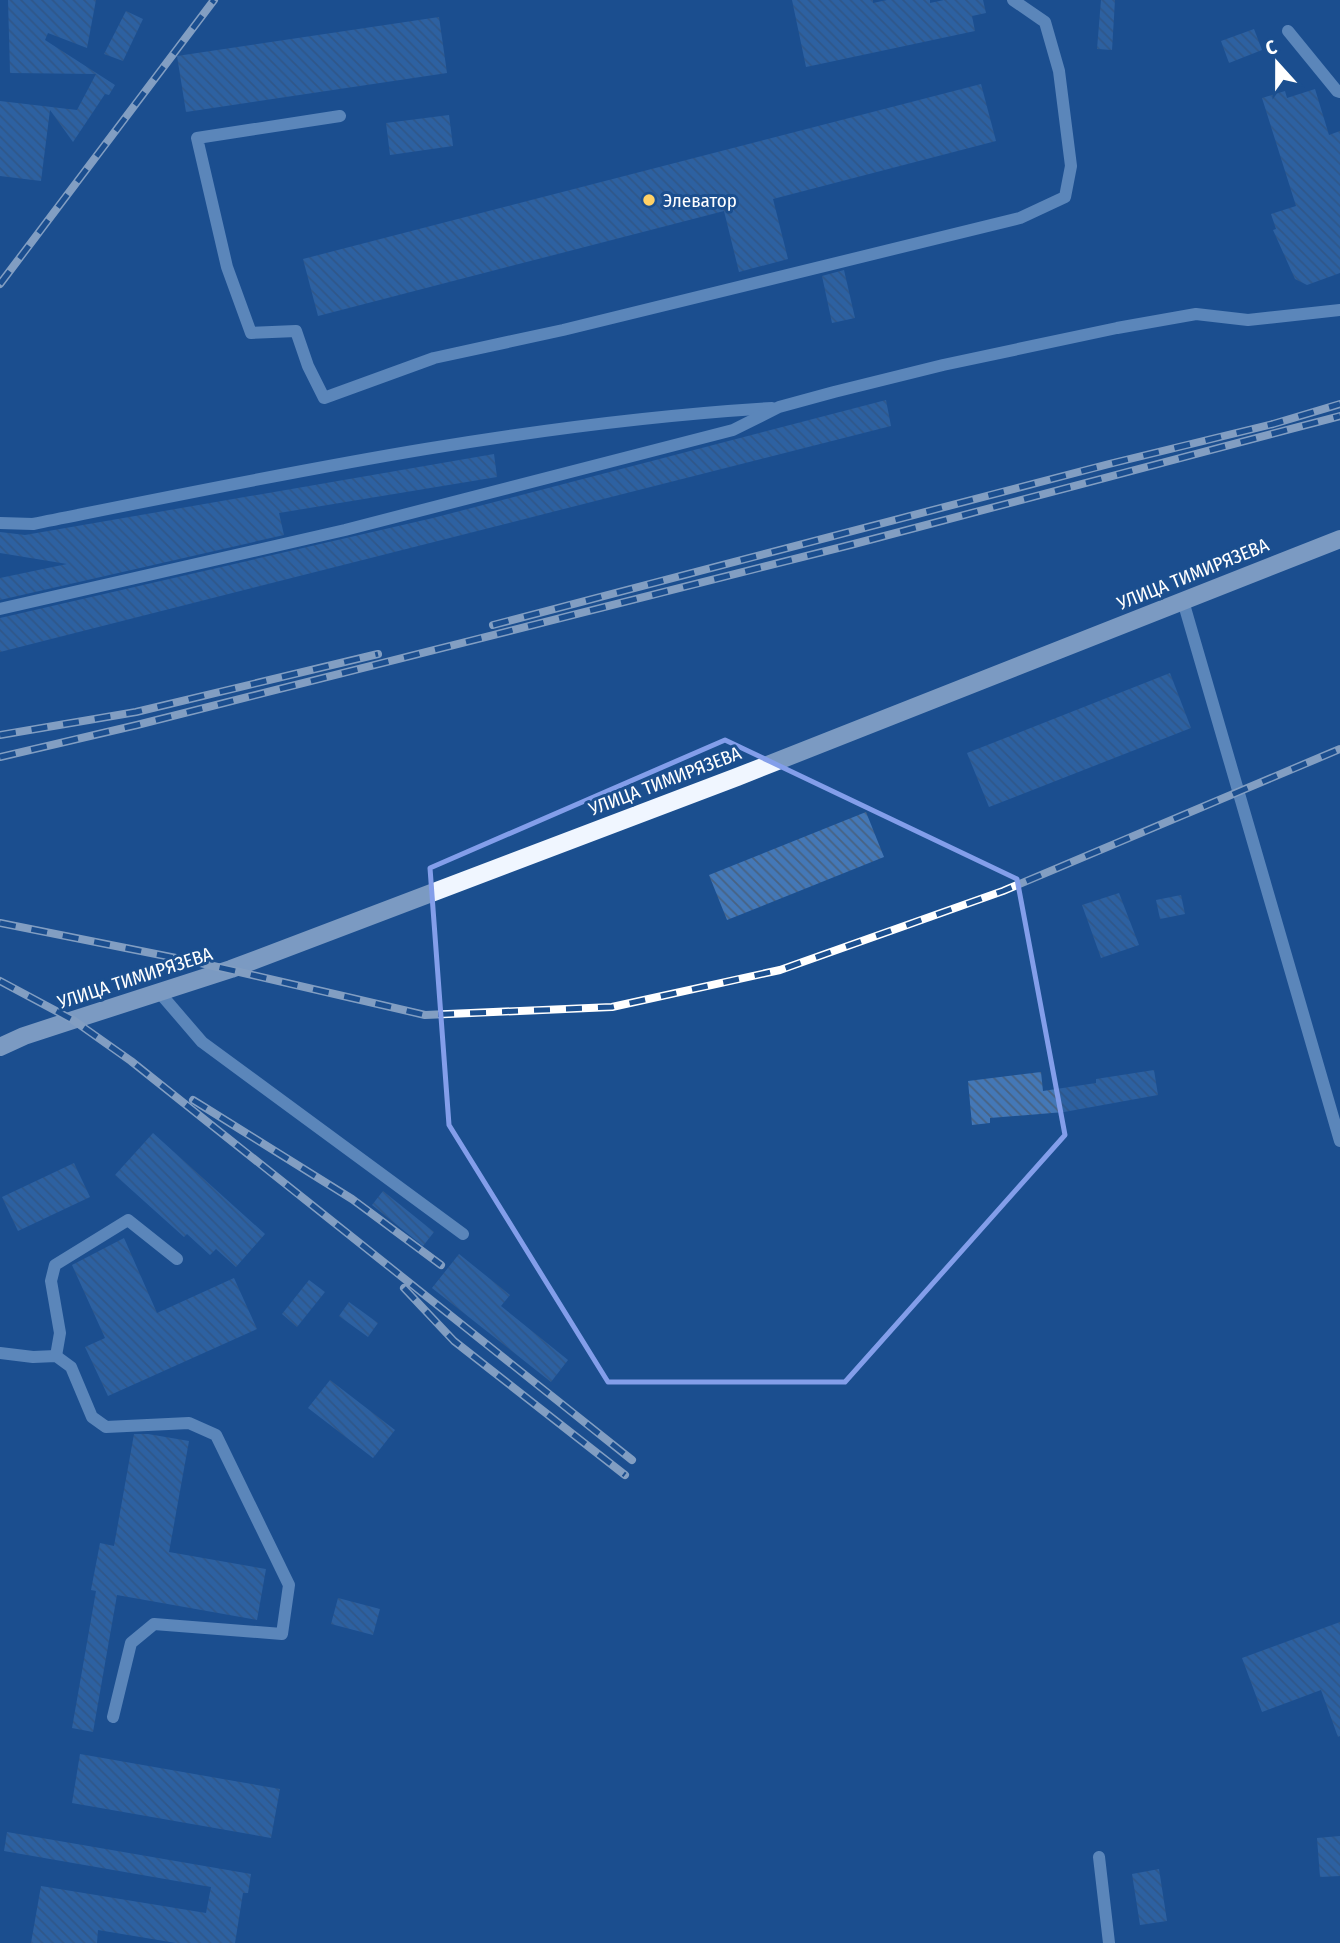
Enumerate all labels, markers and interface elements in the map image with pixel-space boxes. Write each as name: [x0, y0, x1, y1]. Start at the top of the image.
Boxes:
north arrow: [1242, 28, 1312, 98]
text: С: [1262, 35, 1280, 60]
place label: Элеватор: [663, 189, 737, 212]
marker: Элеватор: [641, 192, 657, 208]
street label: УЛИЦА ТИМИРЯЗЕВА: [1113, 533, 1272, 615]
street label: УЛИЦА ТИМИРЯЗЕВА: [585, 741, 744, 821]
street label: УЛИЦА ТИМИРЯЗЕВА: [54, 942, 215, 1014]

